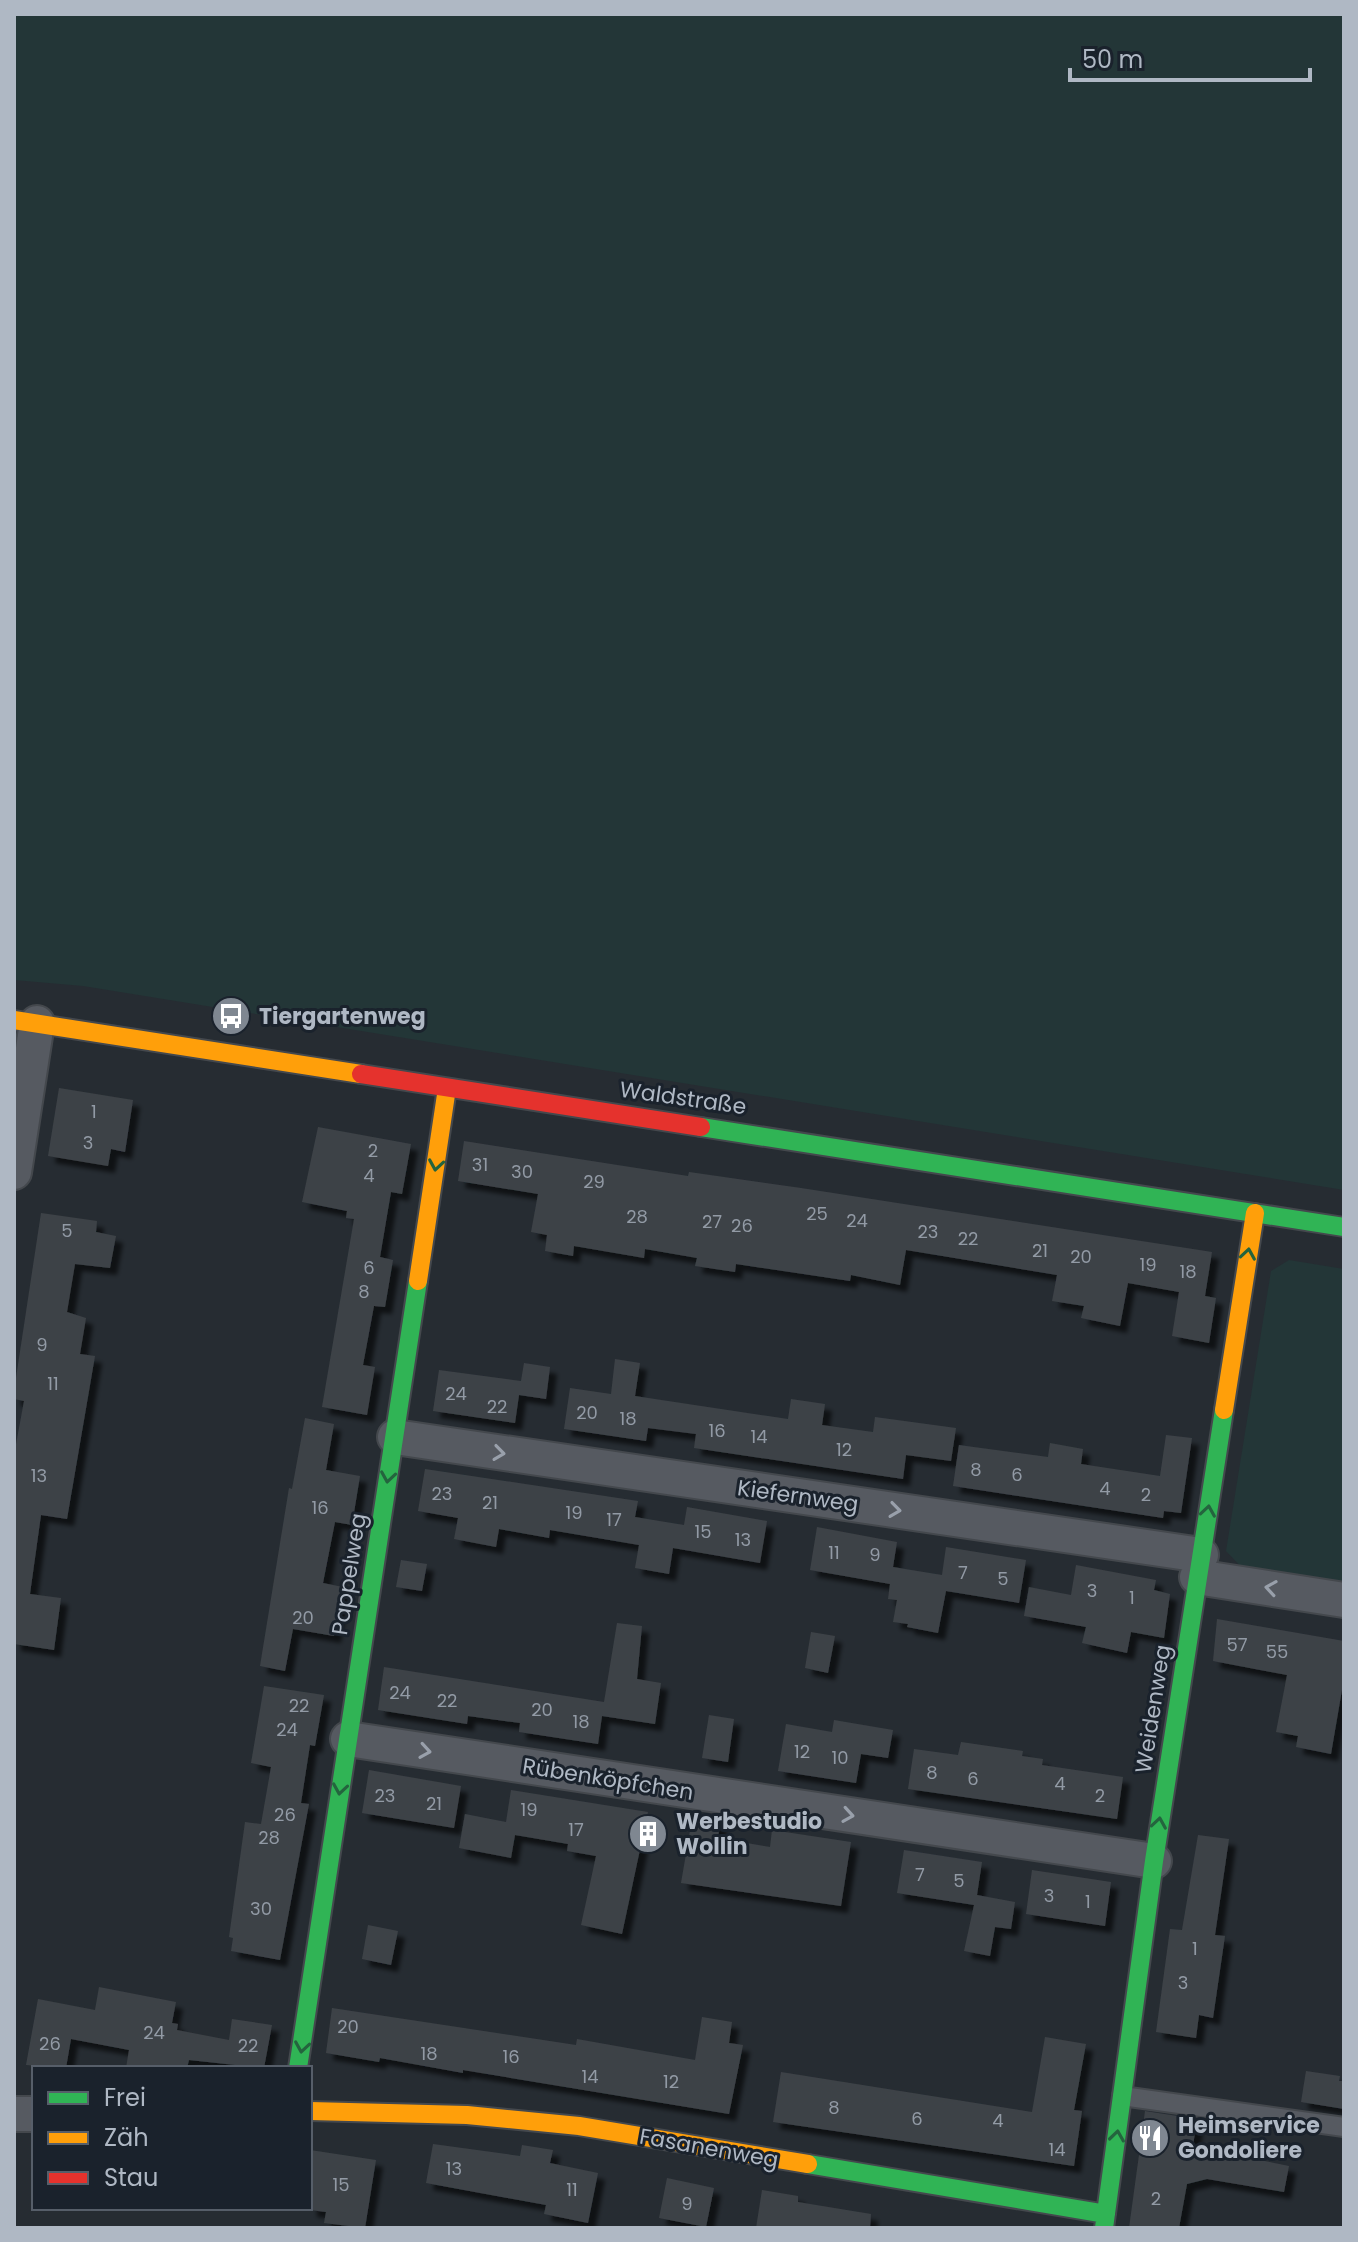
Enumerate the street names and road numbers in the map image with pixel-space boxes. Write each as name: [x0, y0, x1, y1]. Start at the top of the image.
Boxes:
street label: Waldstraße: [618, 1074, 748, 1122]
street label: Kiefernweg: [735, 1472, 861, 1520]
street label: Pappelweg: [324, 1511, 374, 1637]
street label: Weidenweg: [1128, 1643, 1178, 1775]
street label: Rübenköpfchen: [520, 1750, 696, 1808]
street label: Fasanenweg: [637, 2121, 781, 2175]

